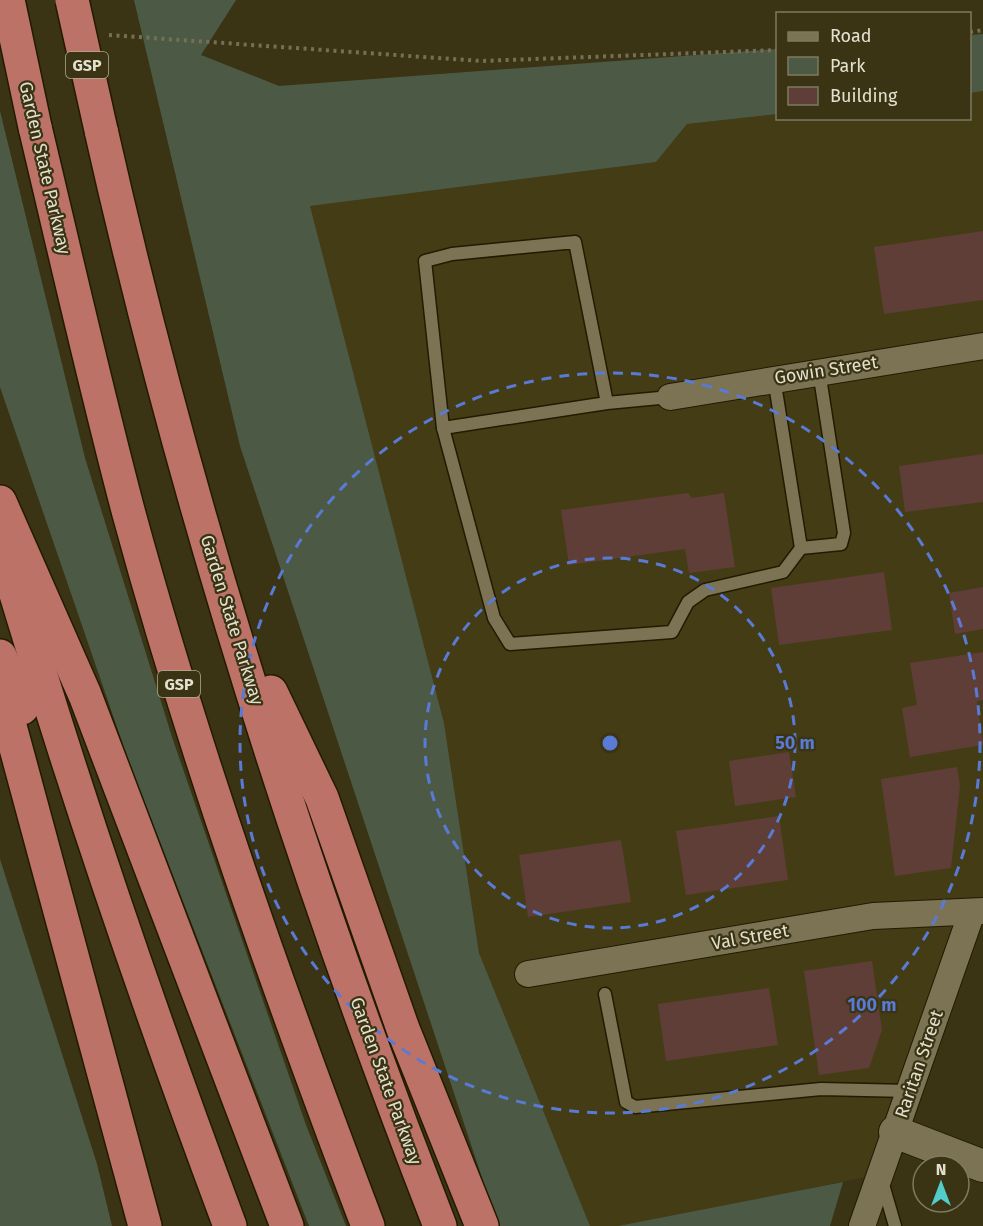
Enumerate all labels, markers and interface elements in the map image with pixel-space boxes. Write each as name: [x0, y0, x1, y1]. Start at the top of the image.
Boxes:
legend: [776, 12, 971, 120]
text: Road: [830, 25, 872, 47]
road number: GSP: [66, 52, 108, 78]
text: Park: [830, 55, 866, 77]
street label: Garden State Parkway: [14, 79, 76, 257]
text: Building: [830, 85, 898, 107]
street label: Gowin Street: [773, 351, 880, 389]
street label: Garden State Parkway: [196, 532, 268, 708]
road number: GSP: [158, 671, 200, 697]
text: 50 m: [775, 732, 815, 754]
centre of rings: [600, 733, 620, 753]
street label: Val Street: [710, 919, 791, 955]
street label: Garden State Parkway: [345, 994, 427, 1168]
text: 100 m: [848, 994, 896, 1016]
street label: Raritan Street: [890, 1007, 948, 1121]
north arrow: [911, 1154, 971, 1214]
text: N: [936, 1160, 946, 1179]

